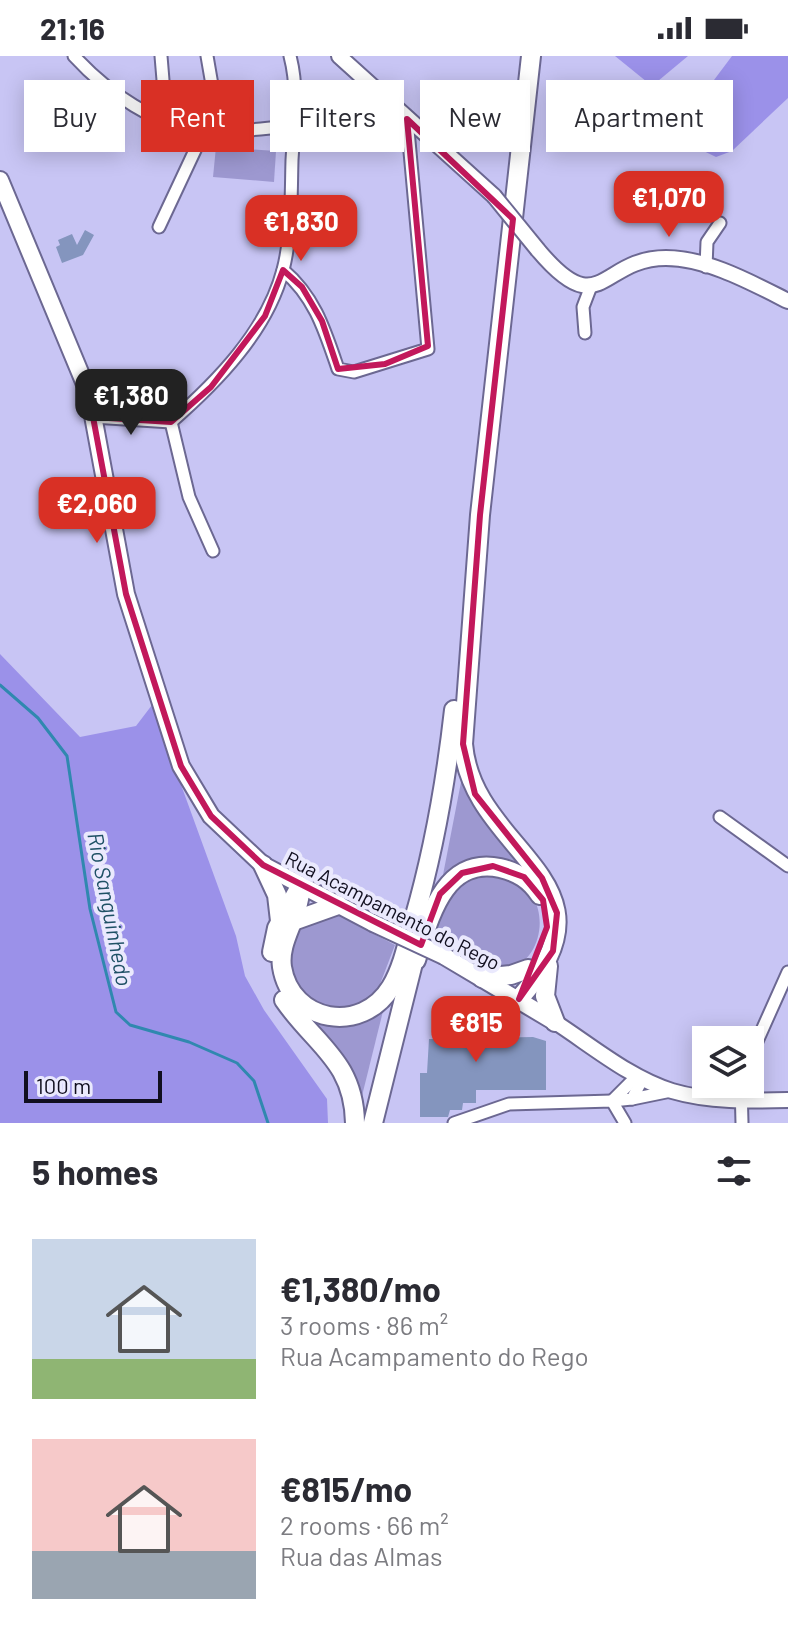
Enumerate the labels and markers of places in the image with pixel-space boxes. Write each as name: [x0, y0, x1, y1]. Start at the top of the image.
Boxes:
pin: €1,070: [604, 171, 734, 239]
pin: €1,830: [236, 195, 366, 263]
pin: €1,380: [66, 369, 196, 437]
pin: €2,060: [32, 477, 162, 545]
pin: €815: [429, 996, 523, 1064]

